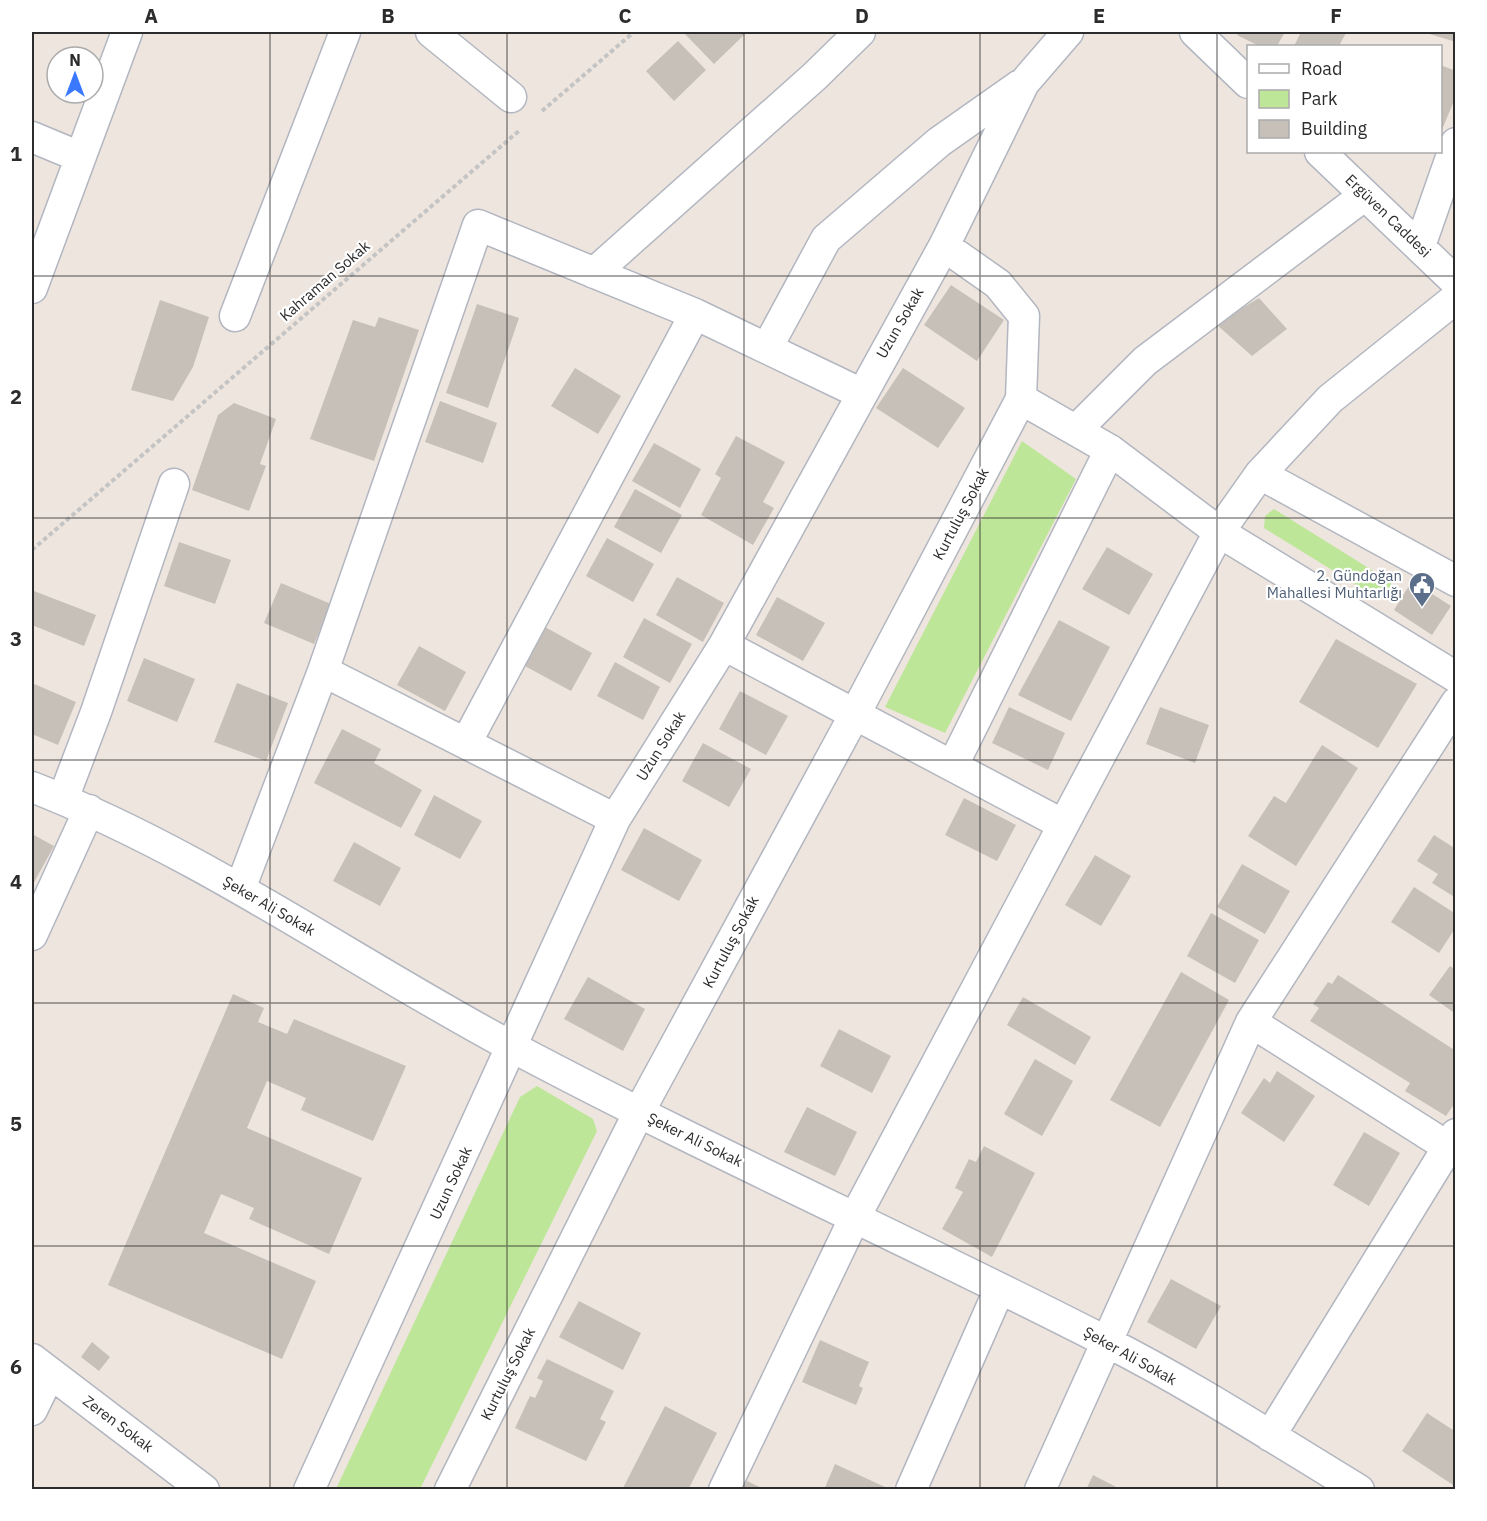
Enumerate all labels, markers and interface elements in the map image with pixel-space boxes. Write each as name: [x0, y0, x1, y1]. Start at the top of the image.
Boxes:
text: A: [144, 2, 158, 29]
text: B: [381, 2, 395, 29]
text: C: [618, 2, 632, 29]
text: D: [855, 2, 869, 29]
text: E: [1093, 2, 1105, 29]
text: F: [1330, 2, 1342, 29]
north arrow: [45, 45, 105, 105]
legend: [1247, 45, 1442, 153]
text: N: [69, 50, 81, 70]
text: Road: [1301, 57, 1342, 80]
text: Park: [1301, 87, 1338, 110]
text: Building: [1301, 117, 1368, 140]
text: 1: [10, 140, 22, 167]
street label: Ergüven Caddesi: [1342, 170, 1435, 261]
street label: Kahraman Sokak: [276, 236, 374, 325]
street label: Uzun Sokak: [872, 284, 927, 362]
text: 2: [10, 383, 22, 410]
street label: Kurtuluş Sokak: [928, 464, 993, 563]
place label: 2. Gündoğan Mahallesi Muhtarlığı: [1267, 566, 1402, 602]
public building icon: 2. Gündoğan Mahallesi Muhtarlığı: [1407, 570, 1437, 608]
text: 3: [10, 625, 22, 652]
street label: Uzun Sokak: [632, 707, 689, 784]
text: 4: [10, 868, 22, 895]
street label: Şeker Ali Sokak: [220, 871, 319, 940]
street label: Kurtuluş Sokak: [698, 892, 763, 991]
street label: Şeker Ali Sokak: [644, 1108, 746, 1171]
text: 5: [10, 1110, 22, 1137]
street label: Uzun Sokak: [425, 1143, 476, 1222]
street label: Şeker Ali Sokak: [1080, 1322, 1180, 1389]
street label: Kurtuluş Sokak: [476, 1324, 539, 1423]
text: 6: [10, 1353, 22, 1380]
street label: Zeren Sokak: [79, 1391, 157, 1456]

